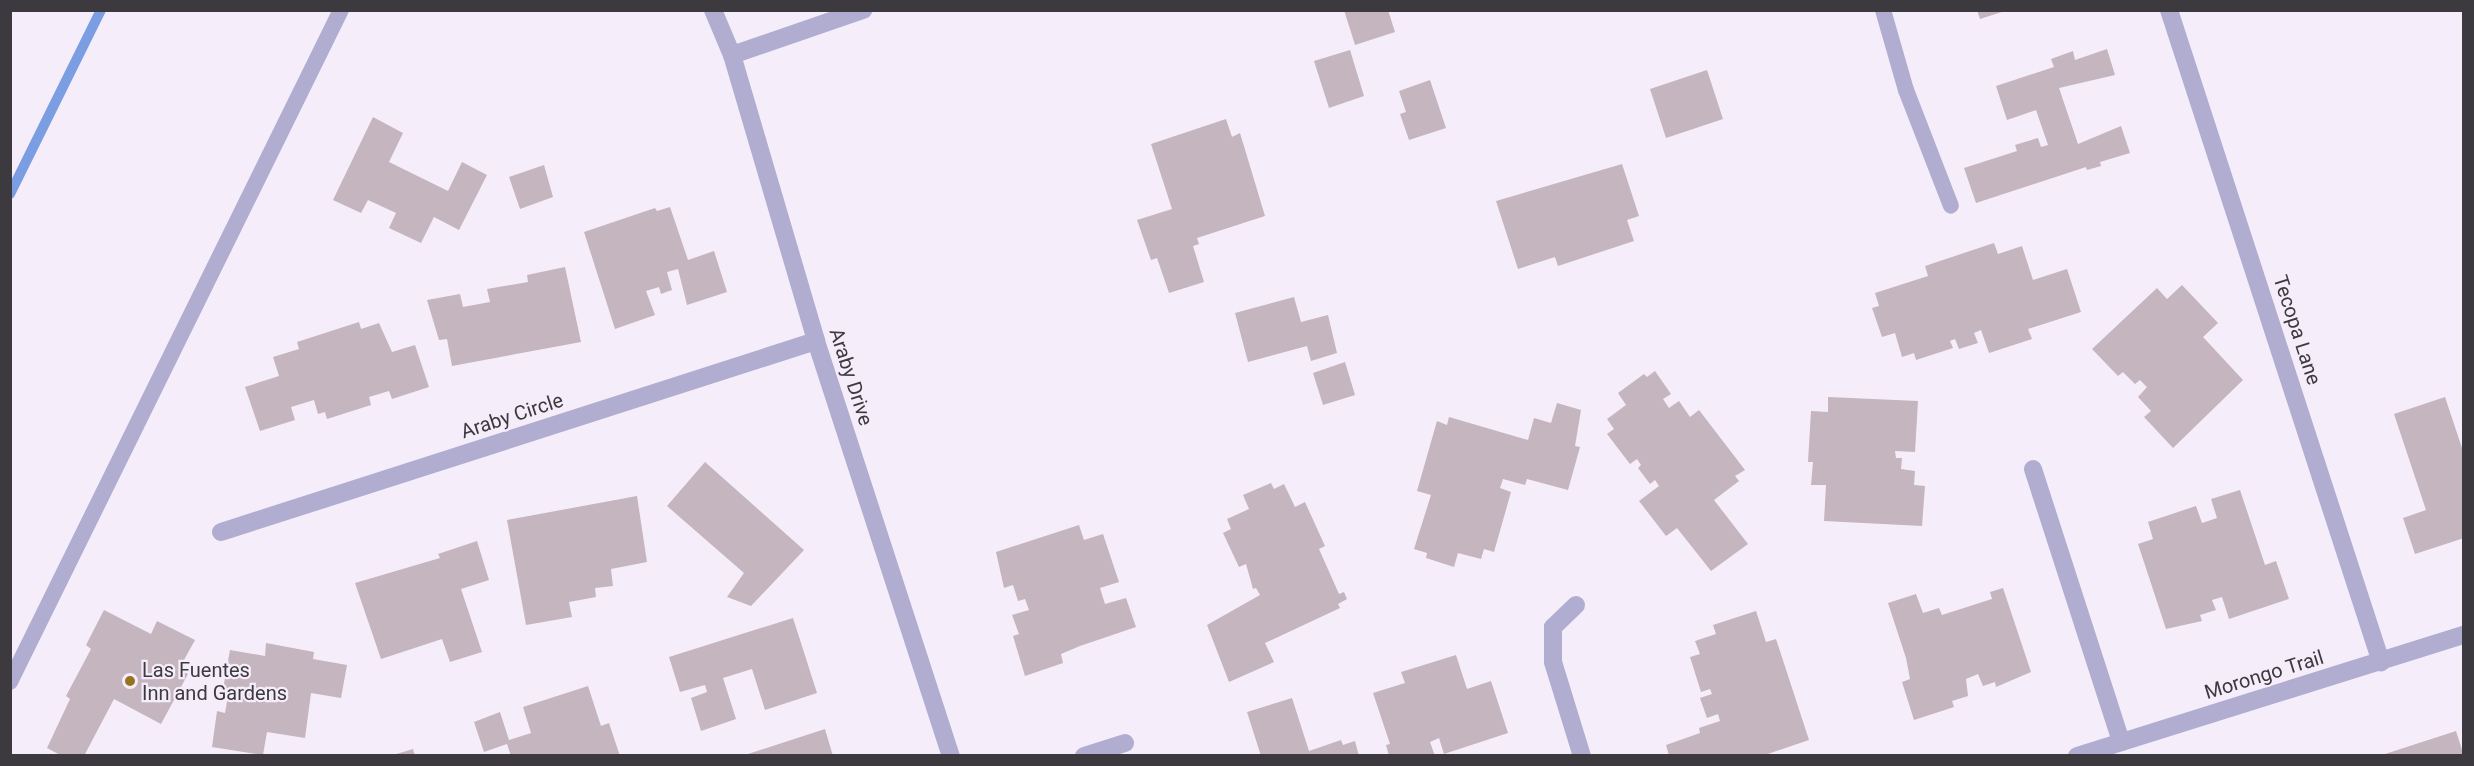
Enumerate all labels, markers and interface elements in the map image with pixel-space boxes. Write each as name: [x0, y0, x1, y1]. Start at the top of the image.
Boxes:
street label: Tecopa Lane: [2268, 272, 2326, 388]
street label: Araby Drive: [824, 325, 878, 429]
street label: Araby Circle: [458, 388, 566, 444]
street label: Morongo Trail: [2201, 645, 2327, 705]
place label: Las Fuentes Inn and Gardens: [142, 658, 287, 705]
marker: Las Fuentes Inn and Gardens: [123, 674, 137, 688]

